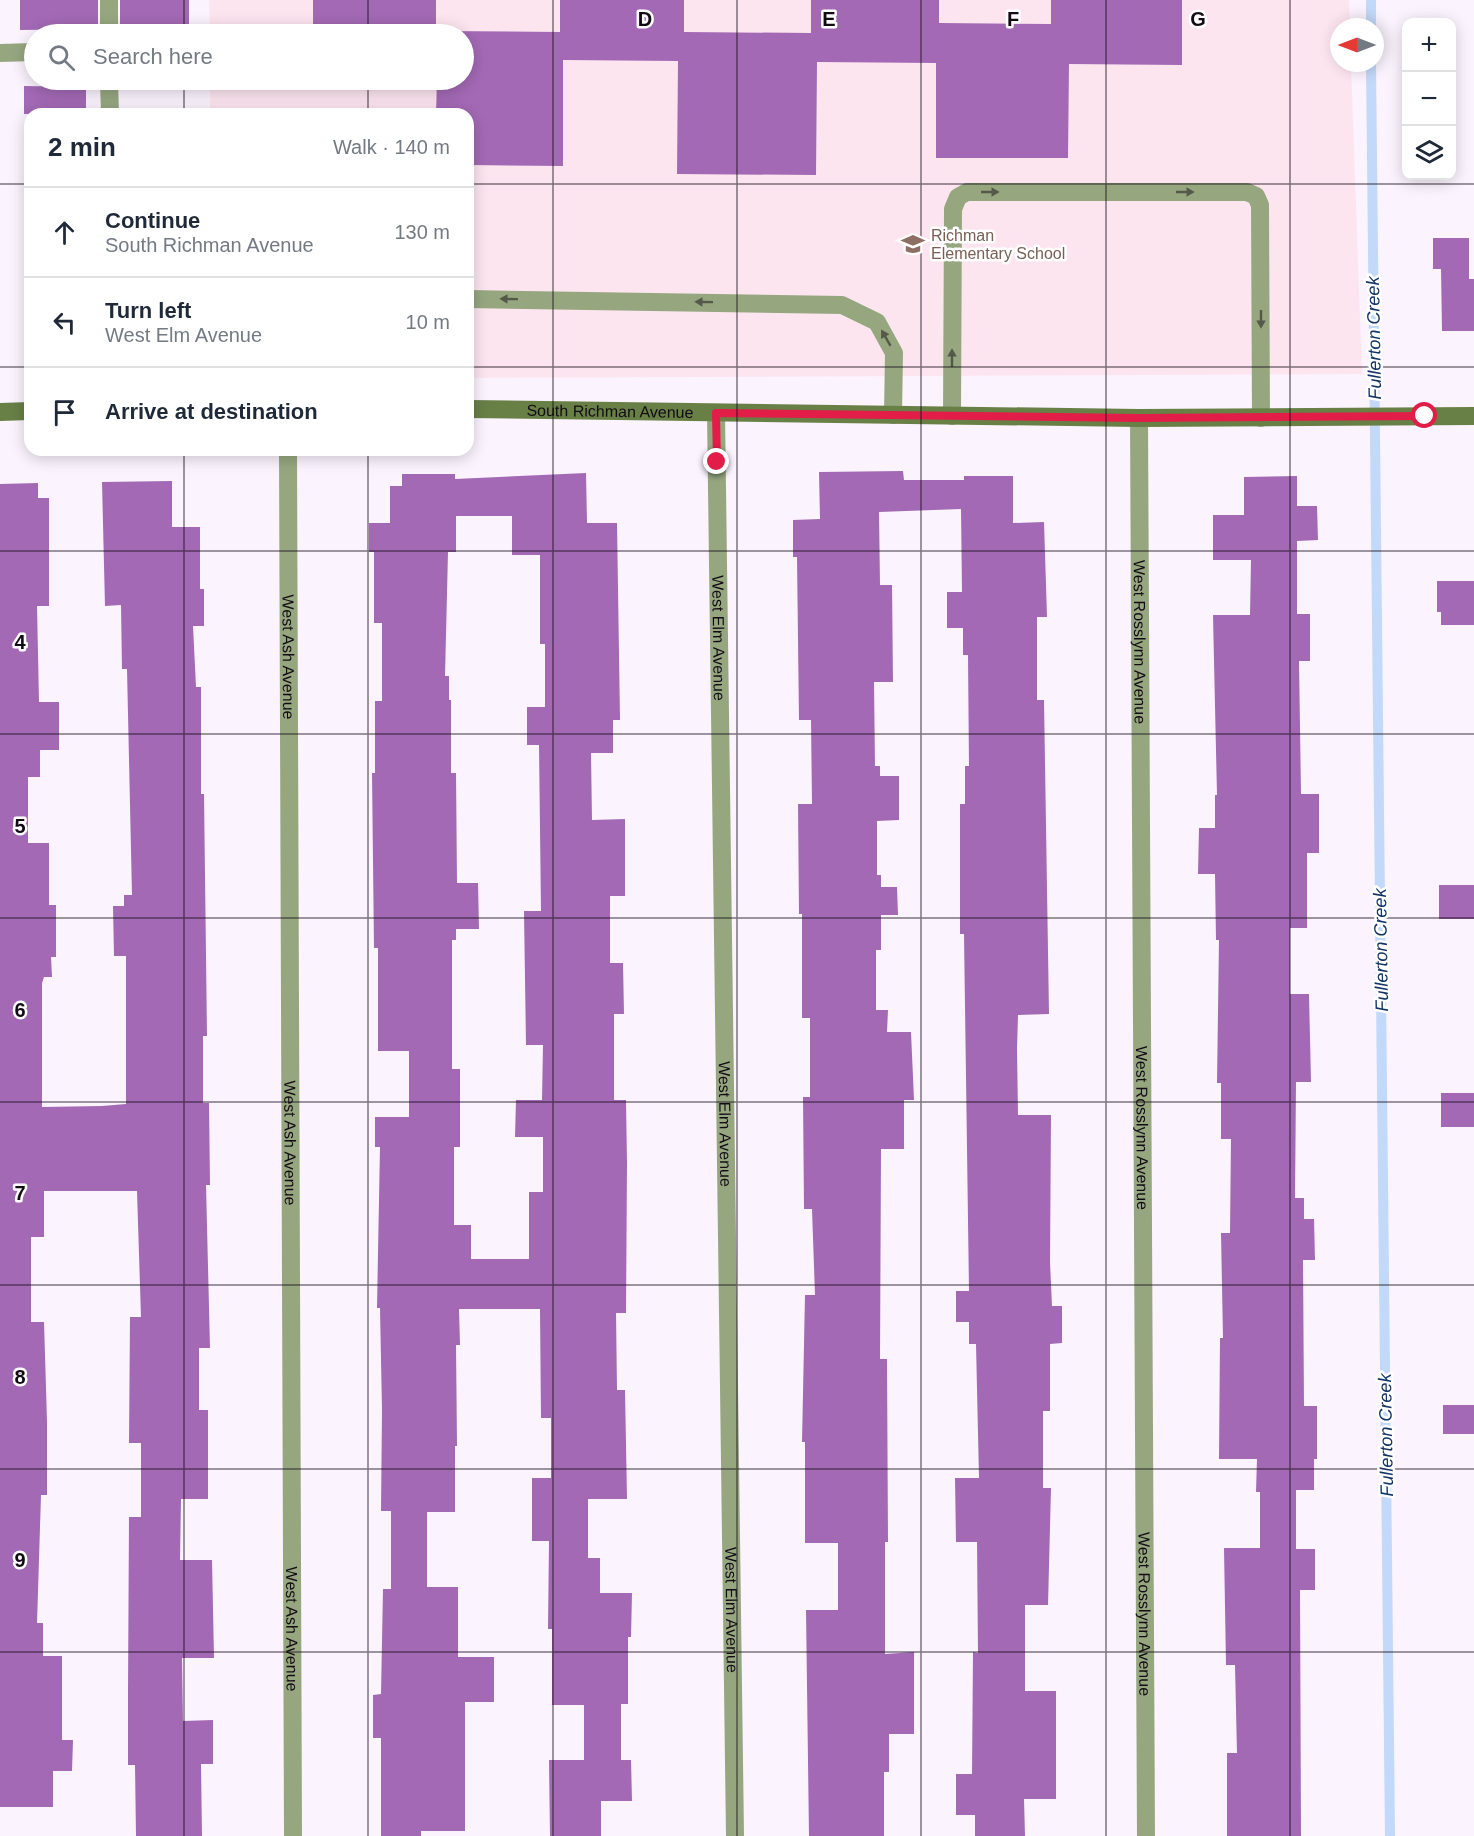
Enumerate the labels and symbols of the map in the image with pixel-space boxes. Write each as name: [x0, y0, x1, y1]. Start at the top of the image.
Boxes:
text: D: [638, 8, 652, 30]
text: E: [822, 8, 836, 30]
text: F: [1007, 8, 1019, 30]
text: G: [1190, 8, 1206, 30]
north arrow: [1330, 18, 1384, 72]
one-way arrow: [981, 187, 1000, 197]
one-way arrow: [1176, 187, 1195, 197]
place label: Richman Elementary School: [931, 227, 1065, 262]
school or university icon: Richman Elementary School: [900, 231, 926, 257]
water label: Fullerton Creek: [1363, 275, 1385, 400]
one-way arrow: [500, 294, 519, 304]
one-way arrow: [695, 297, 714, 307]
one-way arrow: [1256, 309, 1265, 328]
one-way arrow: [881, 329, 891, 346]
one-way arrow: [948, 348, 957, 367]
street label: South Richman Avenue: [526, 402, 694, 421]
route start: [1411, 402, 1437, 428]
route end: [703, 448, 729, 474]
street label: West Rosslynn Avenue: [1131, 560, 1149, 724]
street label: West Elm Avenue: [709, 575, 728, 701]
street label: West Ash Avenue: [280, 595, 297, 720]
text: 4: [14, 631, 26, 653]
text: 5: [14, 815, 26, 837]
water label: Fullerton Creek: [1370, 887, 1392, 1012]
text: 6: [14, 999, 26, 1021]
street label: West Rosslynn Avenue: [1133, 1046, 1151, 1210]
street label: West Elm Avenue: [716, 1061, 734, 1187]
street label: West Ash Avenue: [281, 1081, 299, 1206]
text: 7: [14, 1182, 26, 1204]
text: 8: [14, 1366, 26, 1388]
water label: Fullerton Creek: [1375, 1372, 1397, 1497]
street label: West Rosslynn Avenue: [1135, 1532, 1153, 1696]
street label: West Elm Avenue: [722, 1547, 741, 1673]
text: 9: [14, 1549, 26, 1571]
street label: West Ash Avenue: [283, 1567, 300, 1692]

